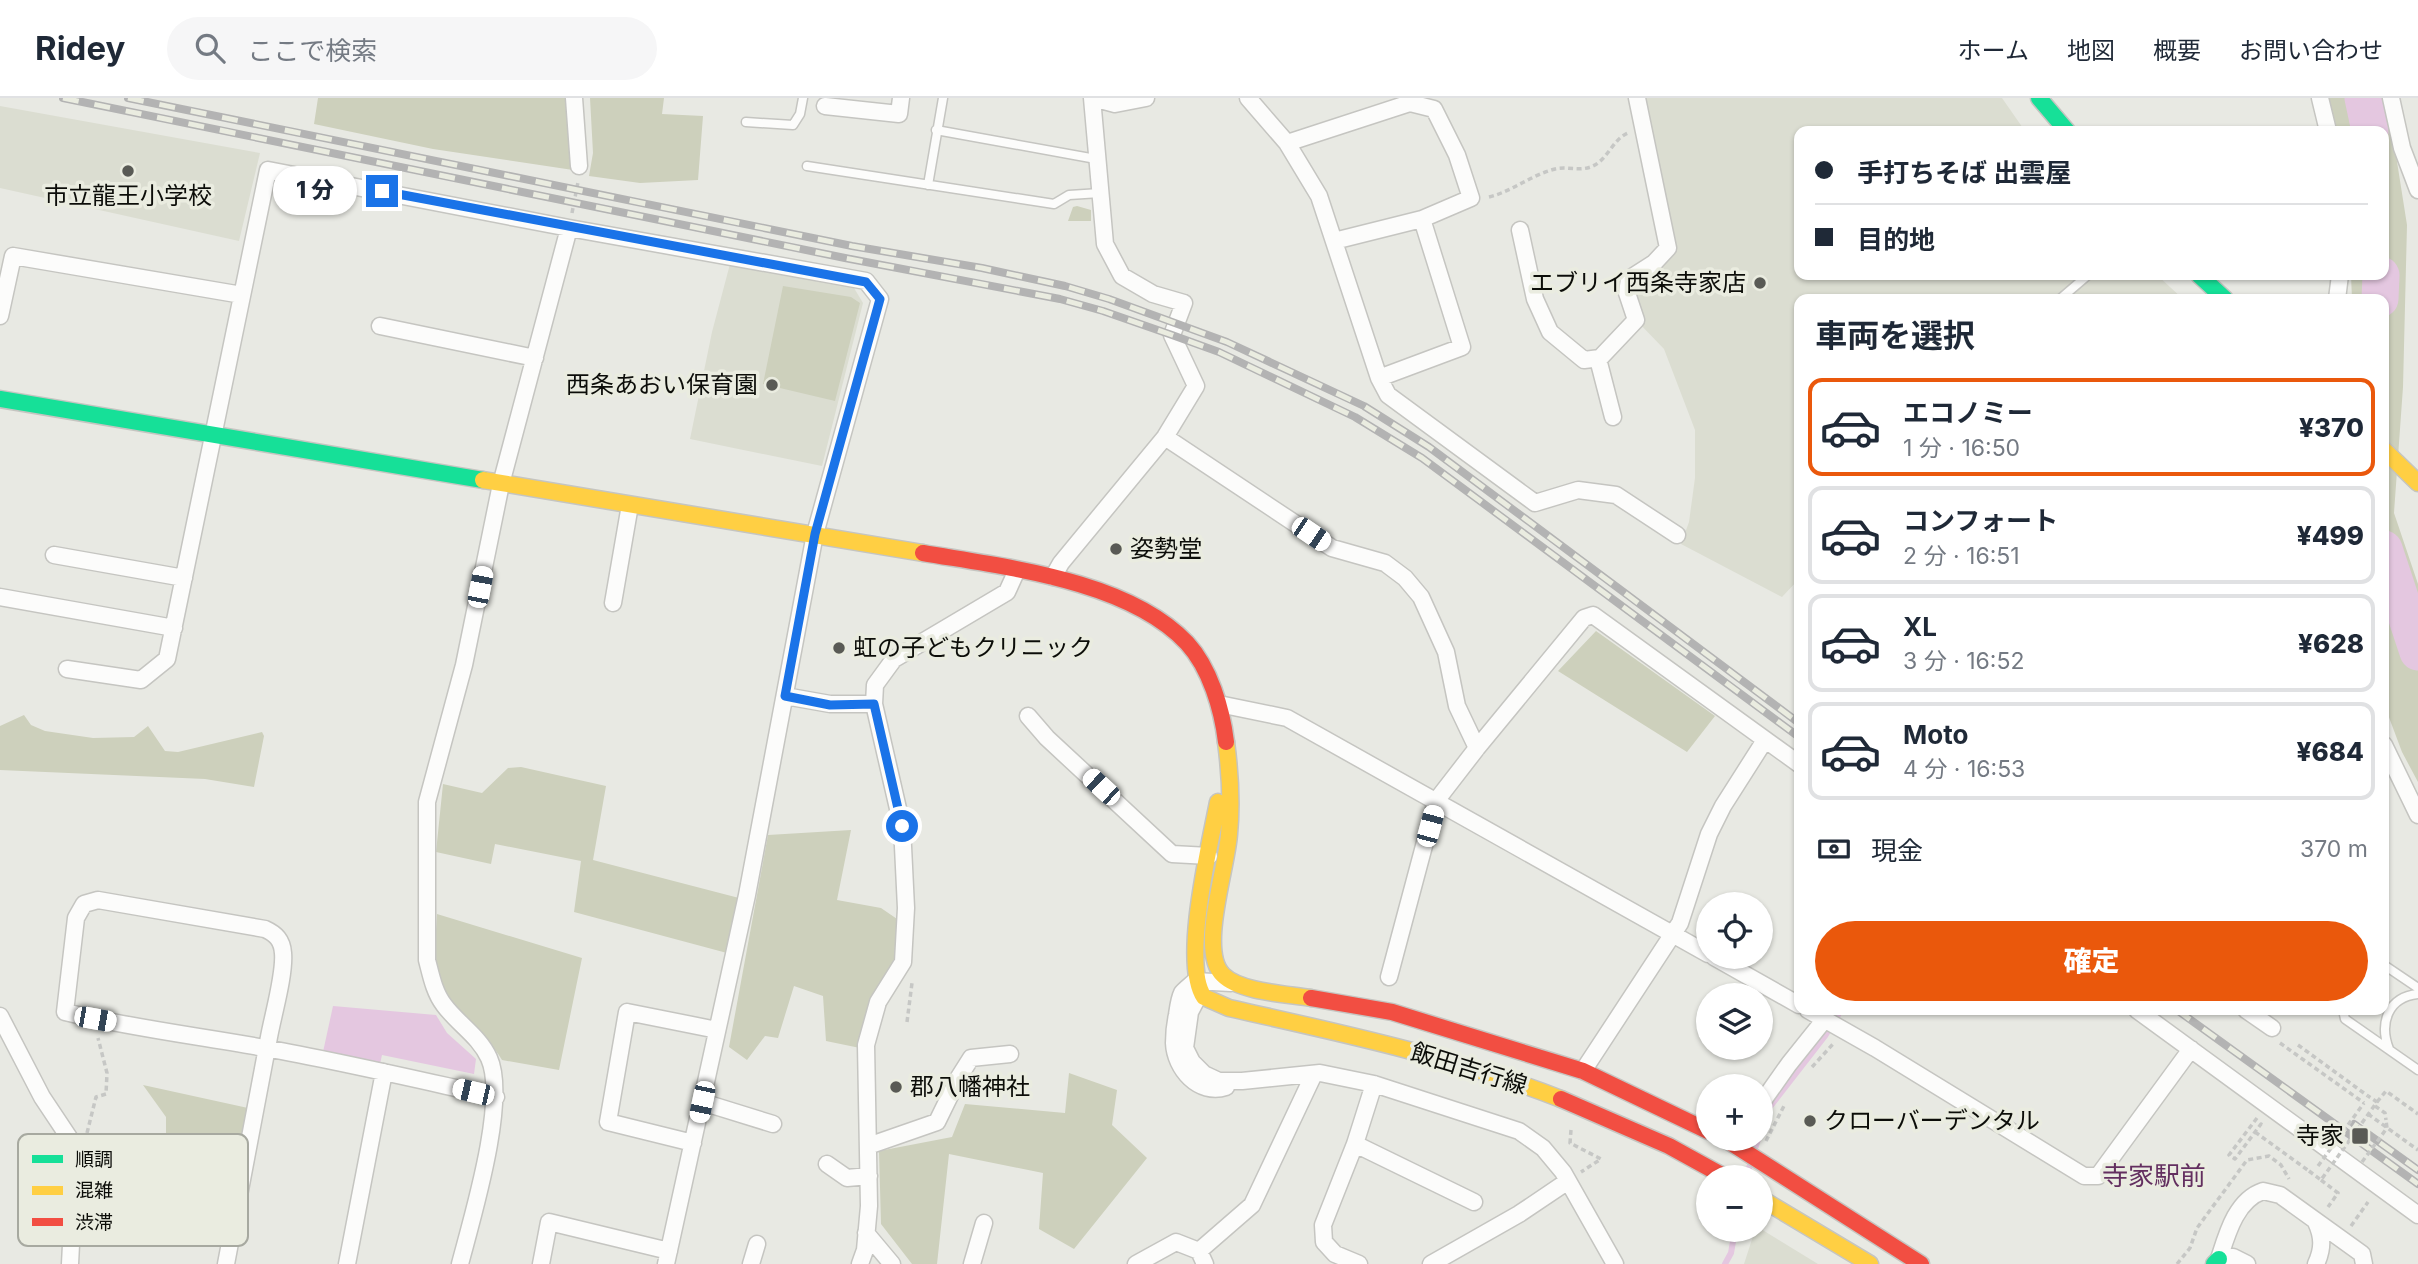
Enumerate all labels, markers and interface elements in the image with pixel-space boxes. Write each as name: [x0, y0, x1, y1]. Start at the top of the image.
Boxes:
search box: [167, 17, 657, 80]
text: Ridey: [35, 28, 125, 68]
icon: search: [191, 29, 229, 67]
text: ここで検索: [247, 35, 377, 66]
text: ホーム: [1958, 36, 2029, 65]
text: 地図: [2067, 36, 2115, 65]
text: 概要: [2153, 36, 2201, 65]
text: お問い合わせ: [2239, 36, 2383, 65]
text: 手打ちそば 出雲屋: [1857, 157, 2071, 188]
marker: 市立龍王小学校: [120, 163, 136, 179]
callout: 1 分: [274, 166, 358, 216]
route end: [366, 175, 398, 207]
text: 1 分: [296, 176, 334, 204]
place label: 市立龍王小学校: [44, 181, 212, 210]
text: 目的地: [1857, 224, 1935, 255]
place label: エブリイ西条寺家店: [1530, 268, 1746, 297]
marker: エブリイ西条寺家店: [1752, 275, 1768, 291]
text: 車両を選択: [1815, 316, 1975, 355]
place label: 西条あおい保育園: [566, 370, 758, 399]
marker: 西条あおい保育園: [764, 377, 780, 393]
icon: car: [1819, 396, 1882, 459]
text: エコノミー: [1903, 397, 2033, 428]
text: ¥370: [2299, 412, 2364, 443]
text: 1 分 · 16:50: [1903, 434, 2020, 462]
icon: car: [1819, 504, 1882, 567]
text: コンフォート: [1903, 505, 2058, 536]
car: [1288, 514, 1335, 554]
text: ¥499: [2297, 520, 2364, 551]
place label: 姿勢堂: [1130, 534, 1202, 563]
marker: 姿勢堂: [1108, 541, 1124, 557]
text: 2 分 · 16:51: [1903, 542, 2020, 570]
car: [466, 564, 495, 610]
text: XL: [1903, 611, 1937, 642]
icon: car: [1819, 612, 1882, 675]
text: ¥628: [2298, 628, 2364, 659]
place label: 虹の子どもクリニック: [853, 633, 1093, 662]
marker: 虹の子どもクリニック: [831, 640, 847, 656]
text: 3 分 · 16:52: [1903, 647, 2025, 675]
text: Moto: [1903, 719, 1968, 750]
icon: car: [1819, 720, 1882, 783]
text: ¥684: [2297, 736, 2364, 767]
text: 4 分 · 16:53: [1903, 755, 2025, 783]
car: [1079, 765, 1124, 809]
car: [1415, 803, 1446, 849]
route start: [886, 810, 918, 842]
icon: cash: [1815, 830, 1853, 868]
text: 現金: [1871, 835, 1923, 866]
text: 370 m: [2300, 835, 2368, 863]
map controls: [1696, 892, 1773, 1242]
button: locate: [1696, 892, 1773, 969]
button: 確定: [1815, 921, 2368, 1001]
button: layers: [1696, 983, 1773, 1060]
car: [73, 1005, 118, 1033]
street label: 飯田吉行線: [1408, 1037, 1531, 1100]
place label: 郡八幡神社: [910, 1072, 1030, 1101]
button: +: [1696, 1074, 1773, 1151]
car: [451, 1077, 496, 1107]
car: [688, 1079, 717, 1125]
marker: 郡八幡神社: [888, 1079, 904, 1095]
place label: クローバーデンタル: [1824, 1106, 2040, 1135]
marker: クローバーデンタル: [1802, 1113, 1818, 1129]
place label: 寺家: [2296, 1121, 2344, 1150]
marker: 寺家: [2350, 1126, 2370, 1146]
legend: [18, 1134, 248, 1246]
text: 順調: [75, 1148, 113, 1171]
district label: 寺家駅前: [2102, 1160, 2206, 1191]
button: −: [1696, 1165, 1773, 1242]
text: 混雑: [75, 1179, 113, 1202]
text: 渋滞: [75, 1211, 113, 1234]

